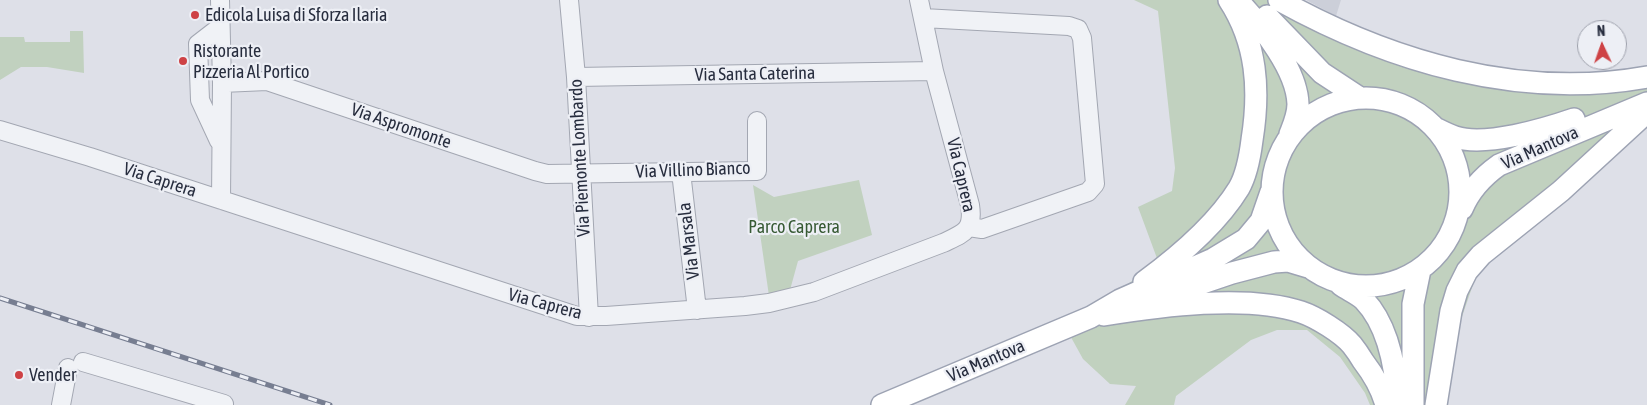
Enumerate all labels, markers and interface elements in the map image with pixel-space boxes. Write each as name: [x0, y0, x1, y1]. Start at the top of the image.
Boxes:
place label: Edicola Luisa di Sforza Ilaria: [205, 4, 387, 26]
marker: Edicola Luisa di Sforza Ilaria: [189, 9, 201, 21]
north arrow: [1577, 20, 1627, 70]
text: N: [1597, 23, 1606, 39]
place label: Ristorante Pizzeria Al Portico: [193, 40, 310, 82]
marker: Ristorante Pizzeria Al Portico: [177, 55, 189, 67]
street label: Via Santa Caterina: [694, 62, 816, 86]
street label: Via Piemonte Lombardo: [565, 79, 595, 237]
street label: Via Aspromonte: [348, 99, 454, 153]
street label: Via Mantova: [1498, 121, 1582, 175]
street label: Via Caprera: [942, 136, 980, 214]
street label: Via Villino Bianco: [635, 157, 751, 183]
street label: Via Caprera: [121, 158, 199, 202]
street label: Via Marsala: [674, 201, 704, 281]
park label: Parco Caprera: [748, 216, 840, 238]
street label: Via Caprera: [506, 284, 584, 324]
street label: Via Mantova: [944, 335, 1028, 387]
place label: Vender: [29, 364, 76, 386]
marker: Vender: [13, 369, 25, 381]

